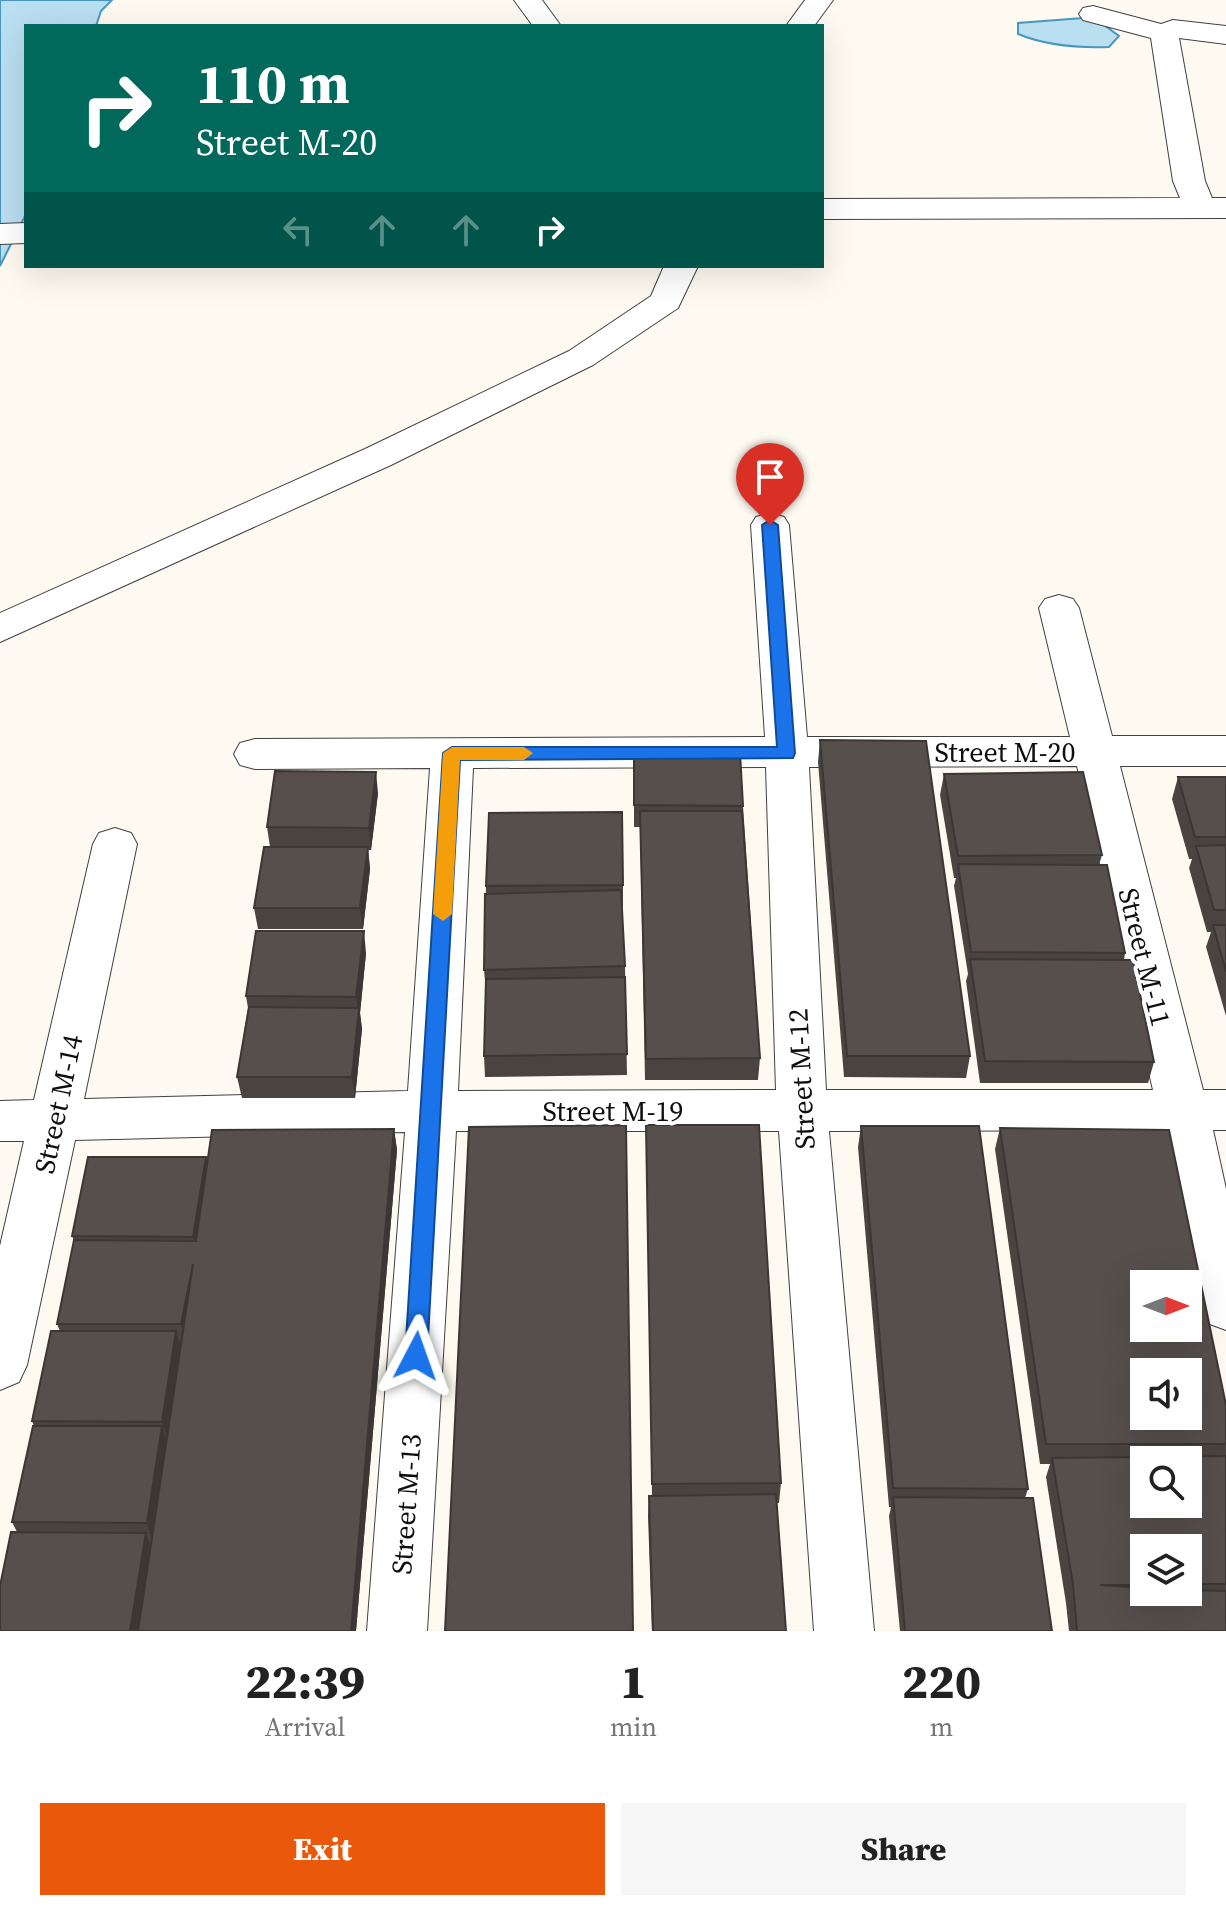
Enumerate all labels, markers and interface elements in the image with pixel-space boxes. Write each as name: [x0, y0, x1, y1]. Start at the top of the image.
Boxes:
text: 110 m: [196, 45, 350, 122]
icon: right: [64, 56, 168, 160]
text: Street M-20: [196, 118, 377, 167]
icon: left: [276, 208, 320, 252]
icon: ahead: [360, 208, 404, 252]
icon: ahead: [444, 208, 488, 252]
icon: right: [528, 208, 572, 252]
pin: [736, 443, 804, 525]
icon: arrive: [748, 455, 792, 499]
street label: Street M-20: [935, 733, 1075, 771]
street label: Street M-11: [1110, 884, 1180, 1030]
street label: Street M-12: [778, 1008, 824, 1150]
street label: Street M-14: [25, 1031, 91, 1177]
street label: Street M-19: [543, 1092, 683, 1130]
north arrow: [1130, 1270, 1202, 1342]
map controls: [1130, 1270, 1202, 1606]
position arrow: [374, 1314, 458, 1398]
button: sound: [1130, 1358, 1202, 1430]
street label: Street M-13: [382, 1432, 430, 1576]
button: search: [1130, 1446, 1202, 1518]
button: layers: [1130, 1534, 1202, 1606]
text: 22:39: [245, 1648, 365, 1714]
text: 1: [620, 1648, 647, 1714]
text: 220: [902, 1648, 981, 1714]
text: Arrival: [265, 1709, 345, 1745]
text: min: [610, 1709, 657, 1745]
text: m: [930, 1709, 953, 1745]
button: Exit: [40, 1803, 605, 1895]
button: Share: [621, 1803, 1186, 1895]

